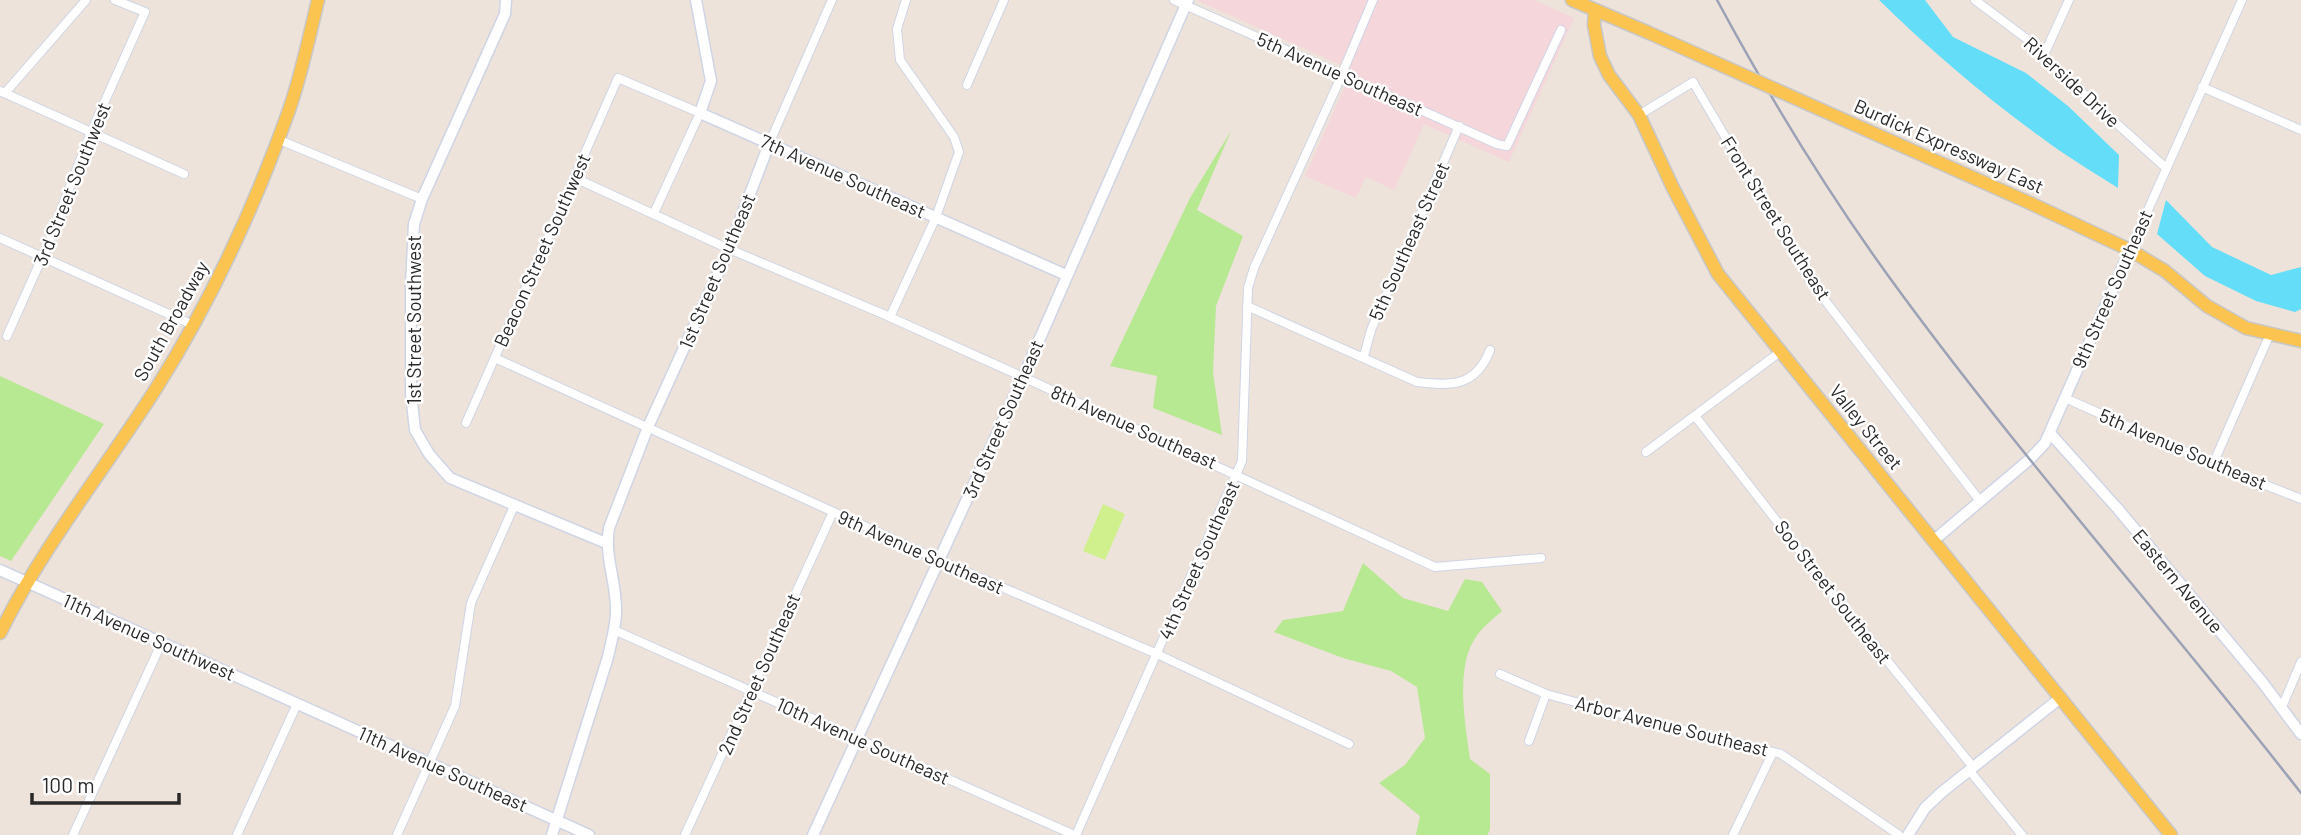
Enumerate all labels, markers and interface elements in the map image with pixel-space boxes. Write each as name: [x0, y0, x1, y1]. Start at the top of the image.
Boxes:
street label: 5th Avenue Southeast: [1254, 27, 1427, 121]
street label: Riverside Drive: [2020, 31, 2125, 132]
street label: Burdick Expressway East: [1851, 93, 2048, 198]
street label: 3rd Street Southwest: [28, 99, 115, 269]
street label: 7th Avenue Southeast: [757, 129, 929, 222]
street label: Front Street Southeast: [1717, 132, 1836, 304]
street label: Beacon Street Southwest: [488, 149, 595, 350]
street label: 5th Southeast Street: [1363, 158, 1454, 324]
street label: 1st Street Southeast: [673, 190, 760, 352]
street label: 9th Street Southeast: [2066, 206, 2157, 372]
street label: 1st Street Southwest: [402, 235, 425, 405]
street label: South Broadway: [128, 257, 213, 385]
street label: 3rd Street Southeast: [957, 336, 1048, 502]
street label: Valley Street: [1825, 379, 1908, 474]
street label: 8th Avenue Southeast: [1048, 380, 1221, 474]
street label: 5th Avenue Southeast: [2096, 403, 2270, 494]
street label: 4th Street Southeast: [1153, 477, 1244, 643]
street label: 9th Avenue Southeast: [835, 505, 1008, 599]
street label: Soo Street Southeast: [1770, 515, 1897, 668]
street label: Eastern Avenue: [2128, 524, 2228, 637]
street label: 11th Avenue Southwest: [59, 588, 239, 685]
street label: 2nd Street Southeast: [713, 589, 805, 758]
street label: Arbor Avenue Southeast: [1573, 690, 1771, 761]
street label: 10th Avenue Southeast: [773, 692, 953, 789]
street label: 11th Avenue Southeast: [355, 721, 531, 816]
scale bar: [32, 762, 178, 806]
text: 100 m: [42, 772, 95, 797]

